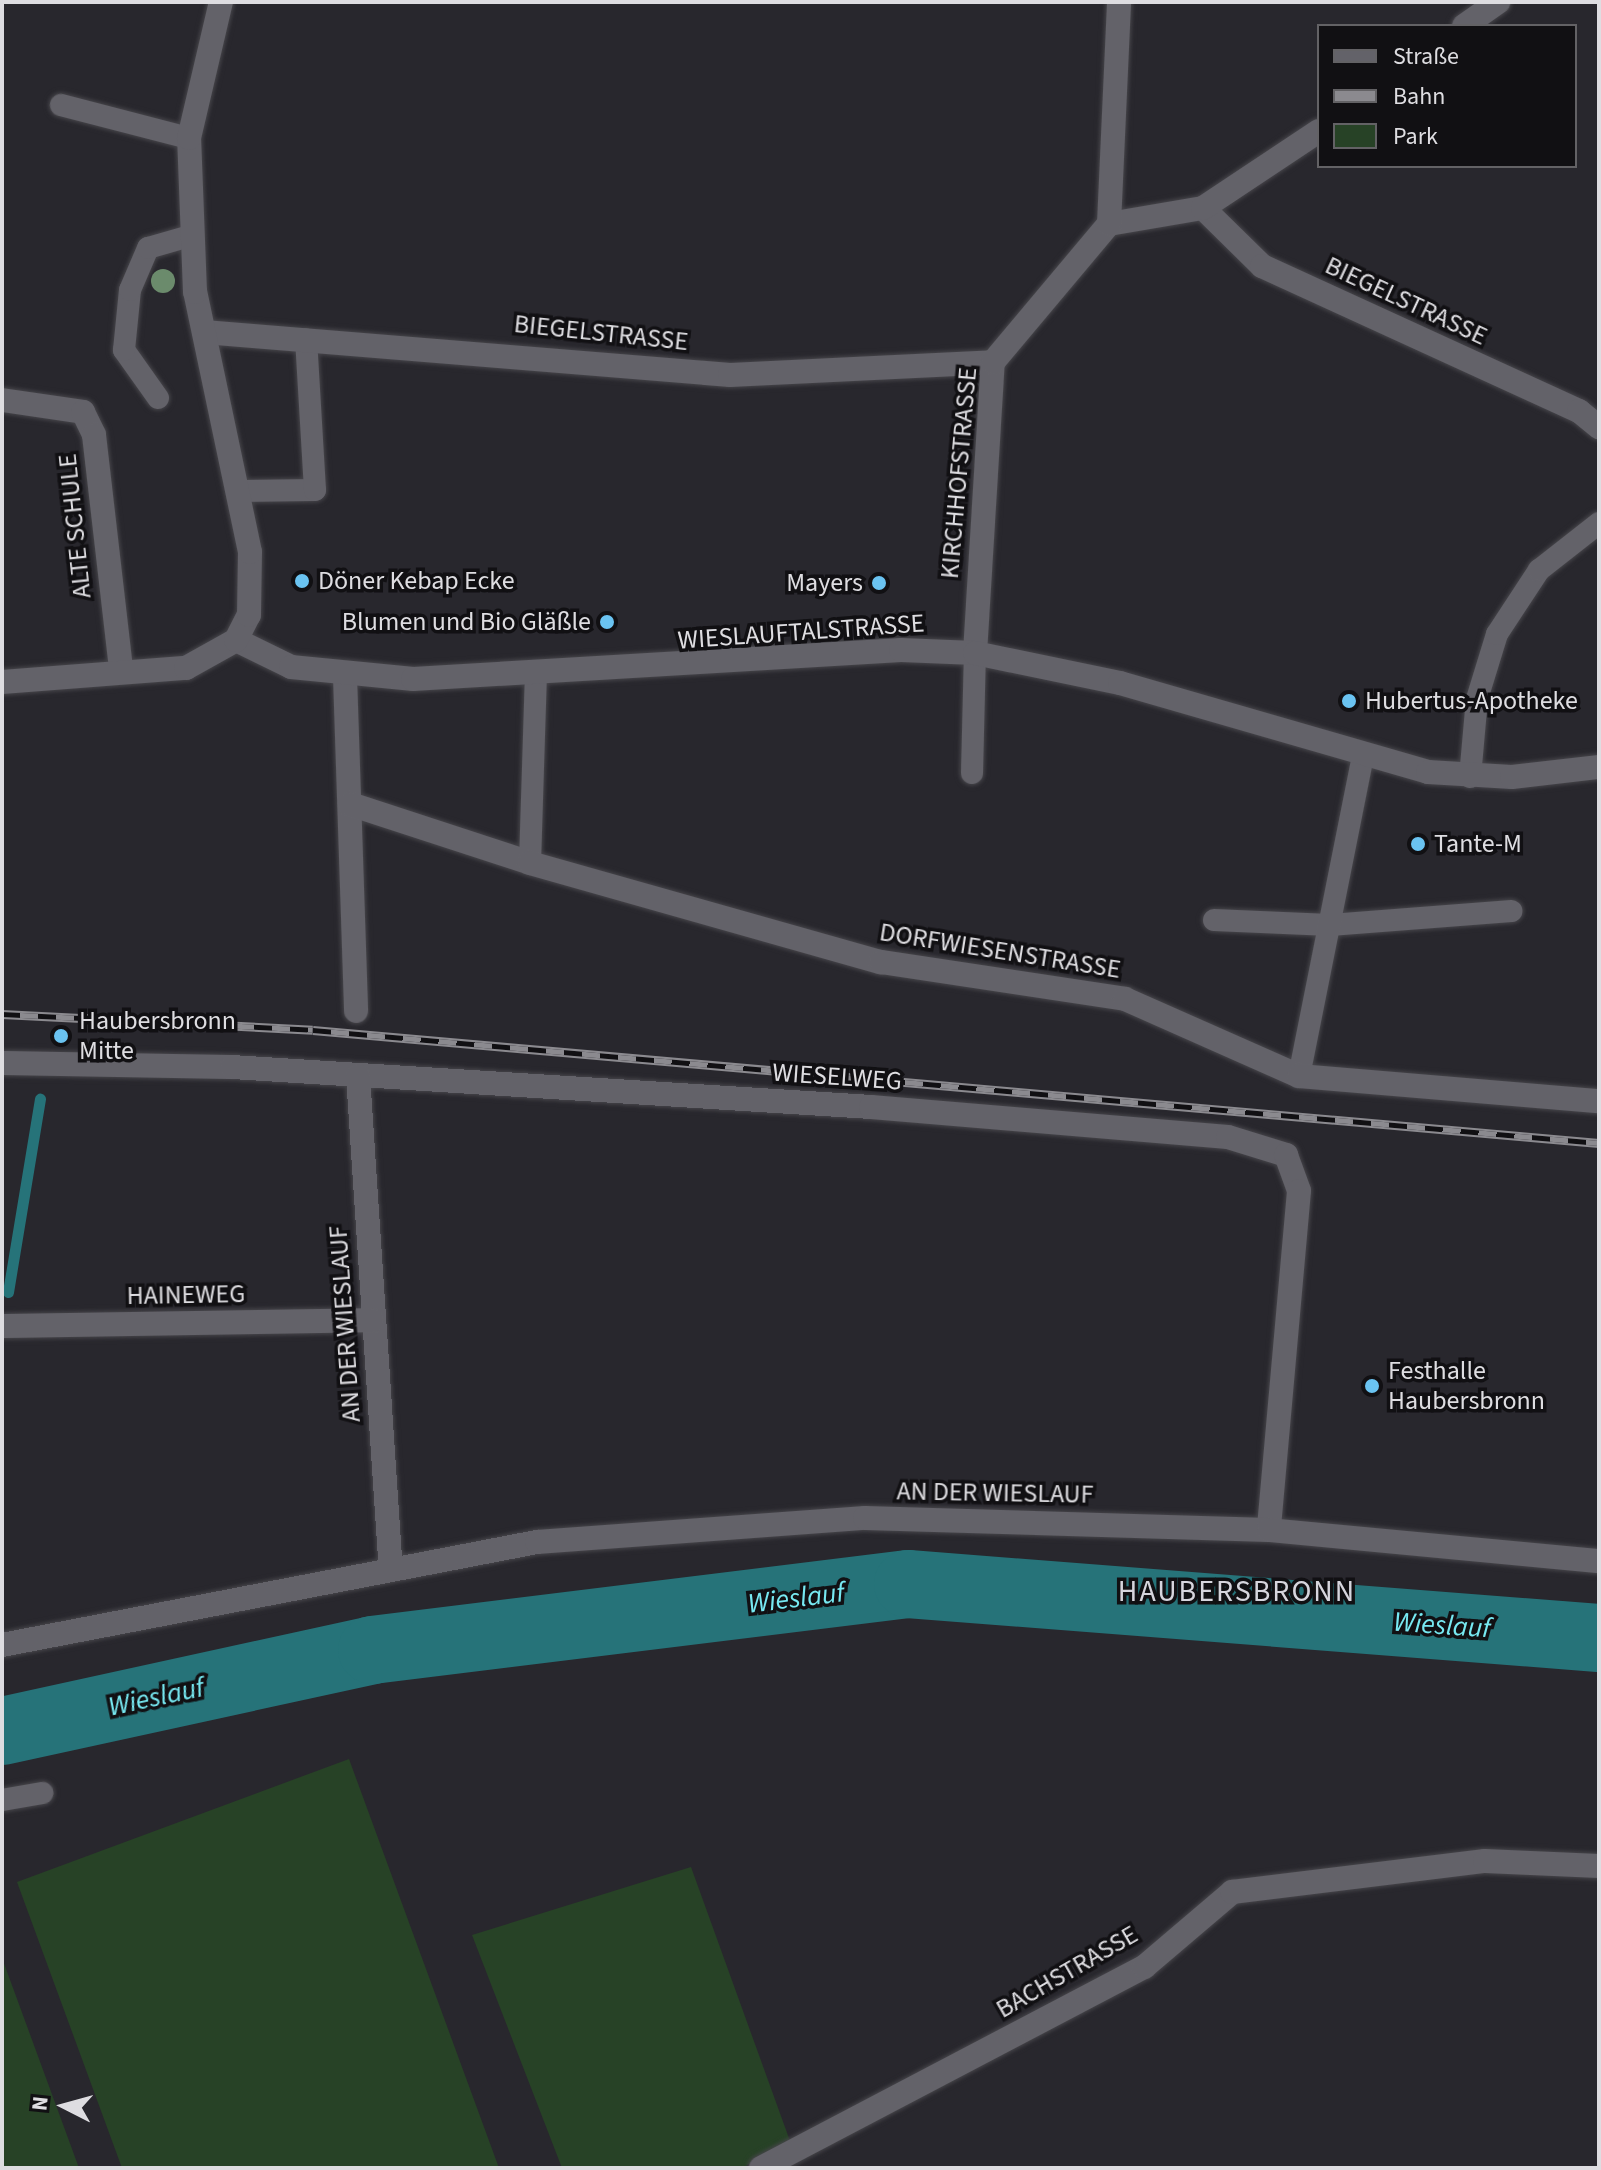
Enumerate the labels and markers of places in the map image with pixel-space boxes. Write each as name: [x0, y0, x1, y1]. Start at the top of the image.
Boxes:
place label: Döner Kebap Ecke: [318, 565, 515, 597]
place label: Mayers: [786, 567, 863, 599]
marker: Döner Kebap Ecke: [293, 572, 311, 590]
marker: Mayers: [870, 574, 888, 592]
place label: Blumen und Bio Gläßle: [342, 606, 591, 638]
marker: Blumen und Bio Gläßle: [598, 613, 616, 631]
place label: Hubertus-Apotheke: [1365, 685, 1578, 717]
marker: Hubertus-Apotheke: [1340, 692, 1358, 710]
place label: Tante-M: [1434, 828, 1522, 860]
marker: Tante-M: [1409, 835, 1427, 853]
place label: Haubersbronn Mitte: [79, 1005, 236, 1066]
marker: Haubersbronn Mitte: [50, 1025, 72, 1047]
place label: Festhalle Haubersbronn: [1388, 1355, 1545, 1416]
marker: Festhalle Haubersbronn: [1363, 1377, 1381, 1395]

